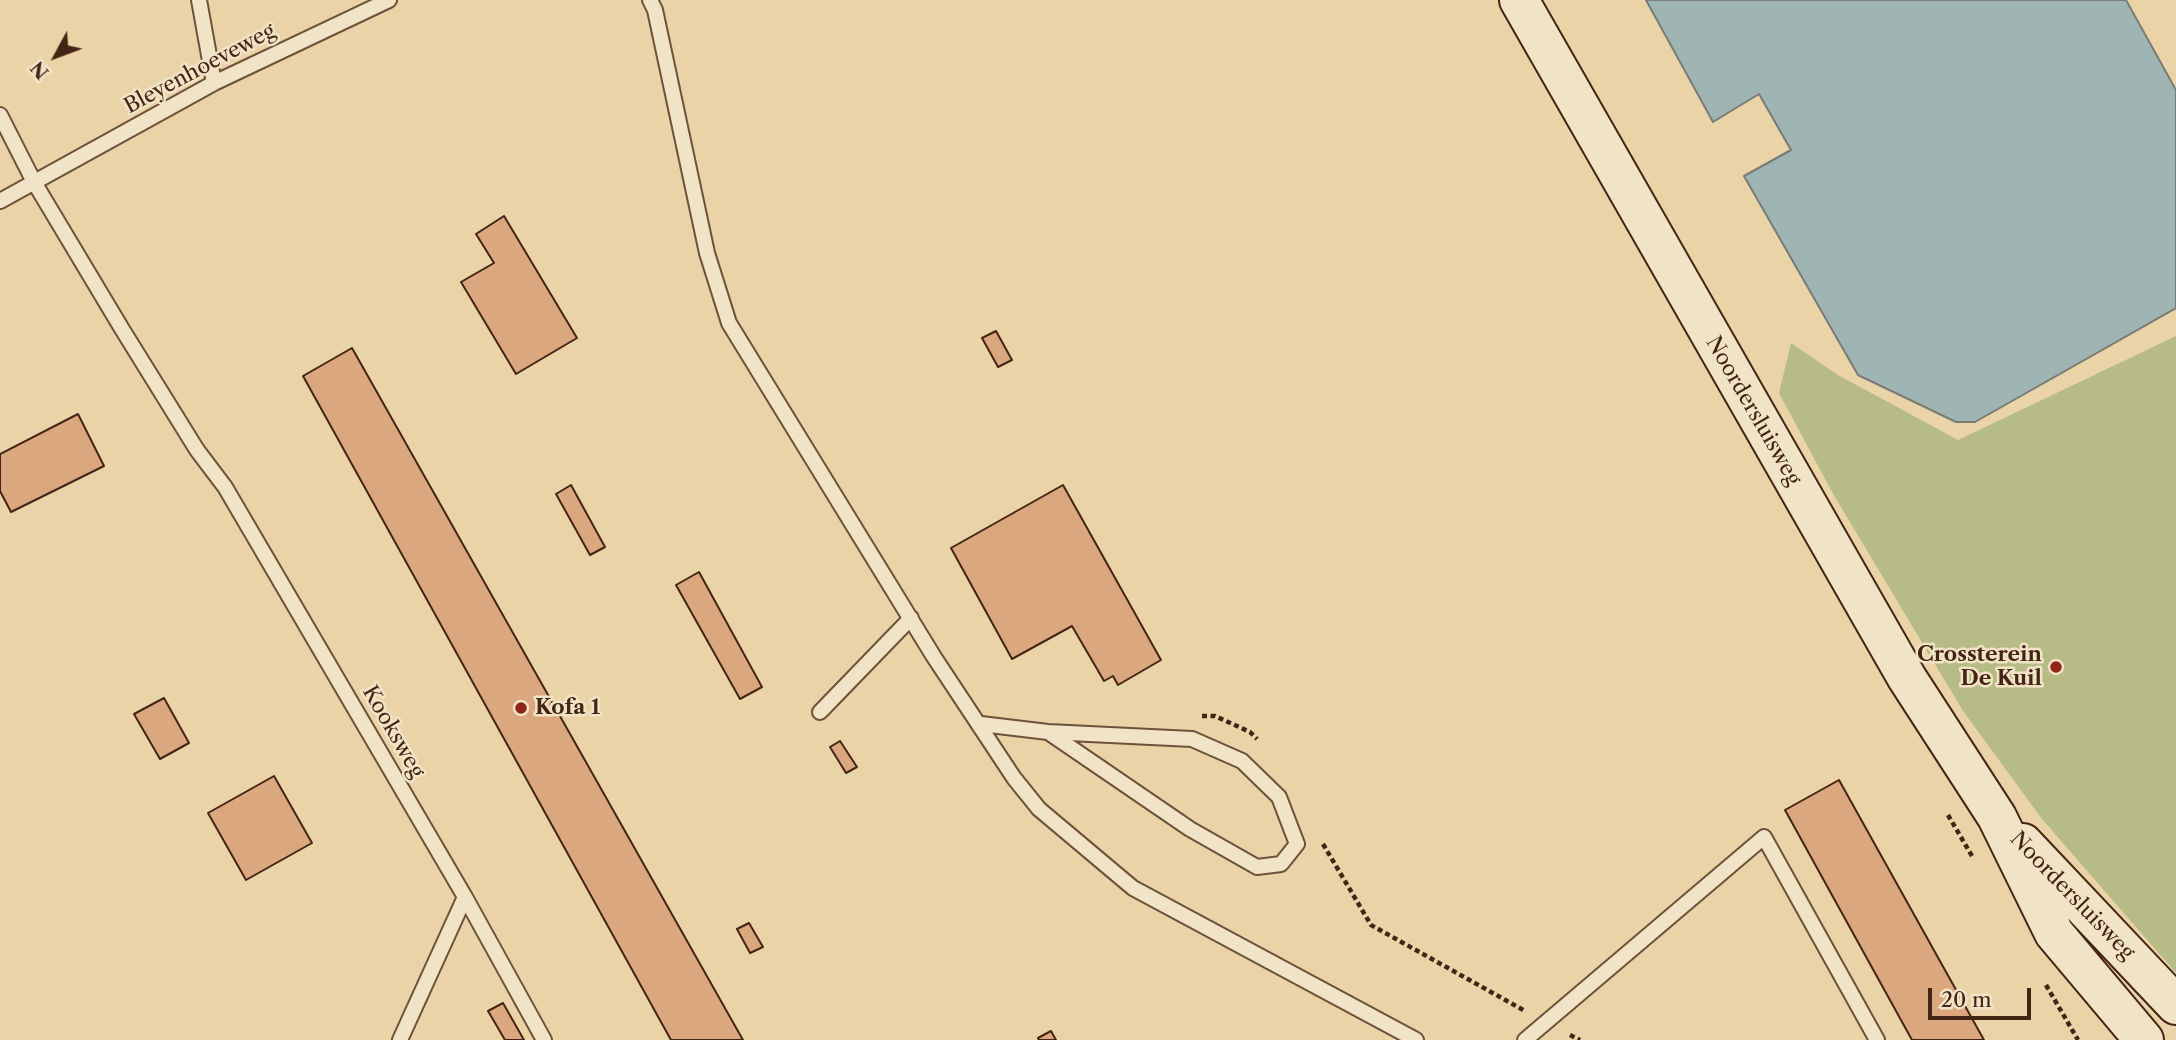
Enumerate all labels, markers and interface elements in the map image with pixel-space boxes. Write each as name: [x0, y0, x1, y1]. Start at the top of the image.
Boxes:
street label: Bleyenhoeveweg: [120, 19, 280, 119]
north arrow: [21, 21, 91, 91]
text: N: [26, 56, 54, 84]
street label: Noordersluisweg: [1700, 332, 1806, 490]
place label: Crossterein De Kuil: [1917, 642, 2042, 692]
marker: Crossterein De Kuil: [2048, 659, 2064, 675]
street label: Kooksweg: [357, 681, 429, 783]
place label: Kofa 1: [535, 695, 600, 721]
marker: Kofa 1: [513, 700, 529, 716]
street label: Noordersluisweg: [2005, 827, 2139, 965]
scale bar: [1931, 974, 2034, 1018]
text: 20 m: [1941, 987, 1992, 1012]

